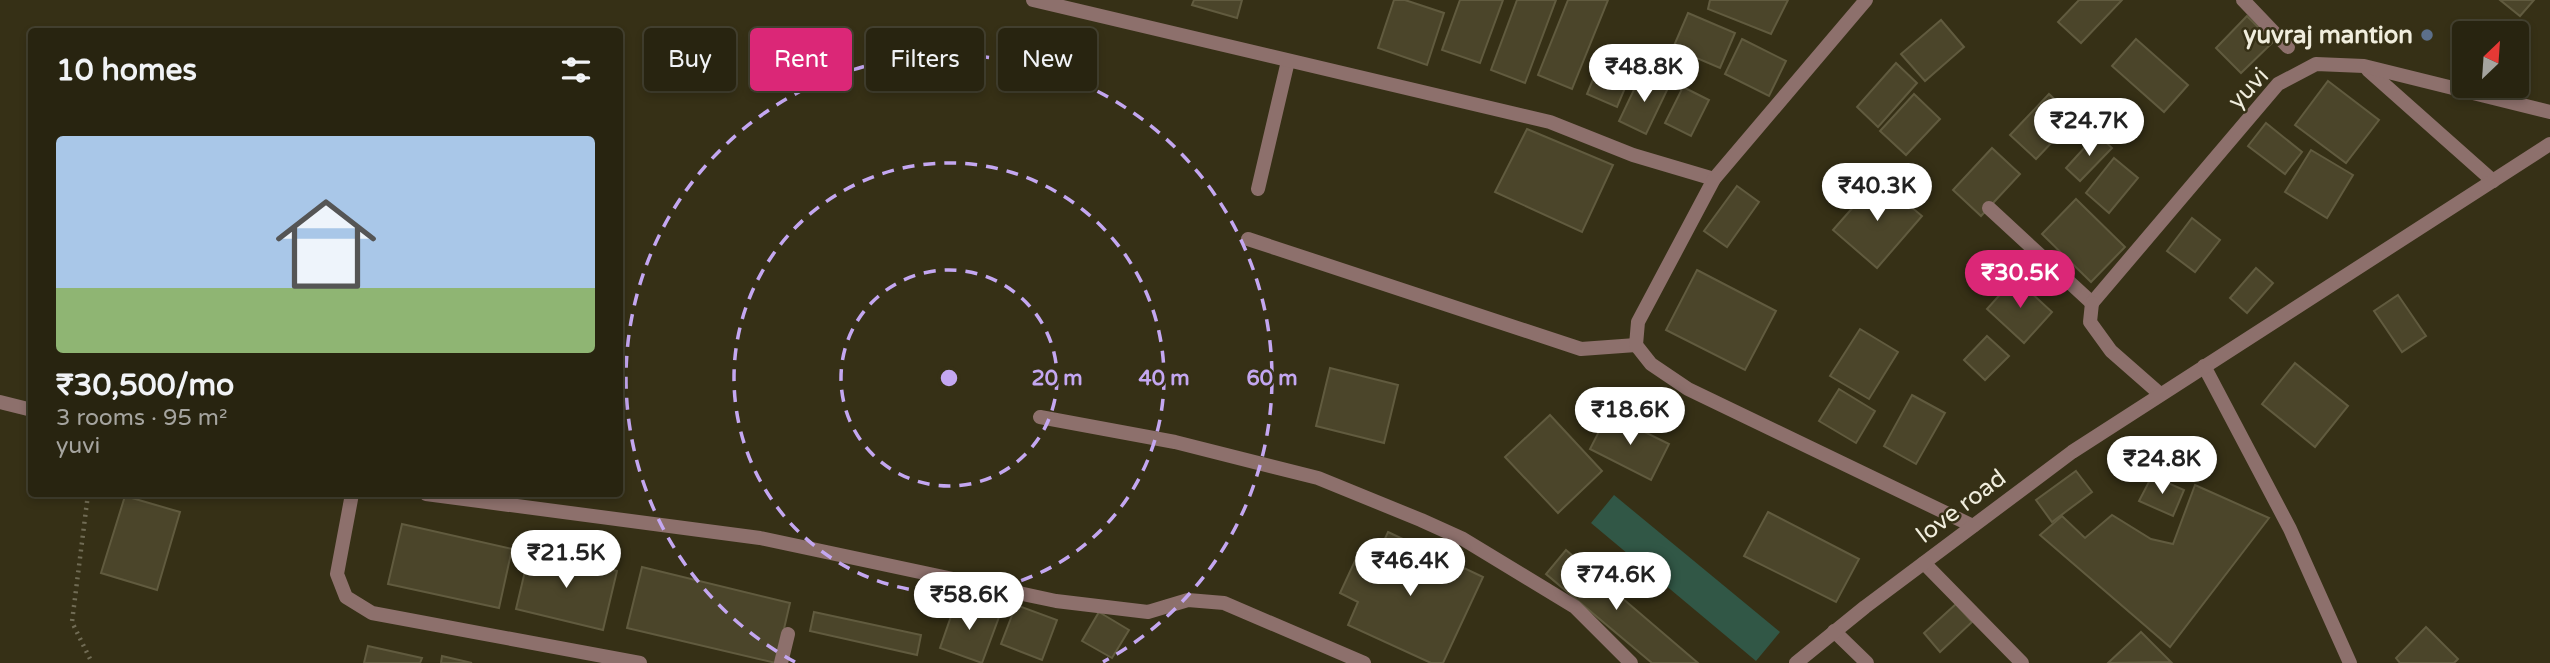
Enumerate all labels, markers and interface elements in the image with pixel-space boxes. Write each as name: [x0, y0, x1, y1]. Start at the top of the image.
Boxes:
place label: yuvraj mantion: [2244, 21, 2413, 50]
north arrow: [2452, 21, 2529, 98]
map controls: [2452, 21, 2529, 98]
marker: yuvraj mantion: [2419, 27, 2435, 43]
chip: Buy: [644, 28, 736, 91]
chip: Rent: [750, 28, 852, 91]
chip: Filters: [866, 28, 984, 91]
chip: New: [998, 28, 1097, 91]
pin: ₹48.8K: [1587, 44, 1701, 104]
icon: filters: [557, 51, 595, 89]
text: 10 homes: [56, 52, 197, 89]
text: ₹48.8K: [1605, 53, 1683, 81]
street label: yuvi: [2222, 62, 2275, 115]
pin: ₹24.7K: [2032, 99, 2146, 158]
text: ₹24.7K: [2050, 107, 2128, 135]
pin: ₹40.3K: [1820, 164, 1934, 223]
text: ₹40.3K: [1838, 172, 1916, 200]
icon: home: [263, 181, 389, 307]
pin: ₹30.5K: [1963, 250, 2077, 310]
text: ₹30.5K: [1981, 259, 2059, 287]
centre of rings: [937, 366, 961, 390]
text: 20 m: [1031, 366, 1083, 391]
text: 40 m: [1138, 366, 1190, 391]
text: 60 m: [1246, 366, 1298, 391]
text: ₹30,500/mo: [56, 367, 234, 404]
pin: ₹18.6K: [1573, 388, 1687, 447]
text: ₹18.6K: [1591, 396, 1669, 424]
text: 3 rooms · 95 m²: [56, 404, 227, 432]
text: yuvi: [56, 432, 100, 460]
pin: ₹24.8K: [2105, 436, 2219, 496]
text: ₹24.8K: [2123, 445, 2201, 473]
street label: love road: [1911, 463, 2012, 550]
pin: ₹21.5K: [509, 530, 623, 590]
pin: ₹46.4K: [1353, 538, 1467, 598]
text: ₹21.5K: [527, 539, 605, 567]
text: ₹46.4K: [1371, 547, 1449, 575]
pin: ₹74.6K: [1559, 552, 1673, 612]
text: ₹74.6K: [1577, 561, 1655, 589]
pin: ₹58.6K: [912, 572, 1026, 632]
text: ₹58.6K: [930, 581, 1008, 609]

